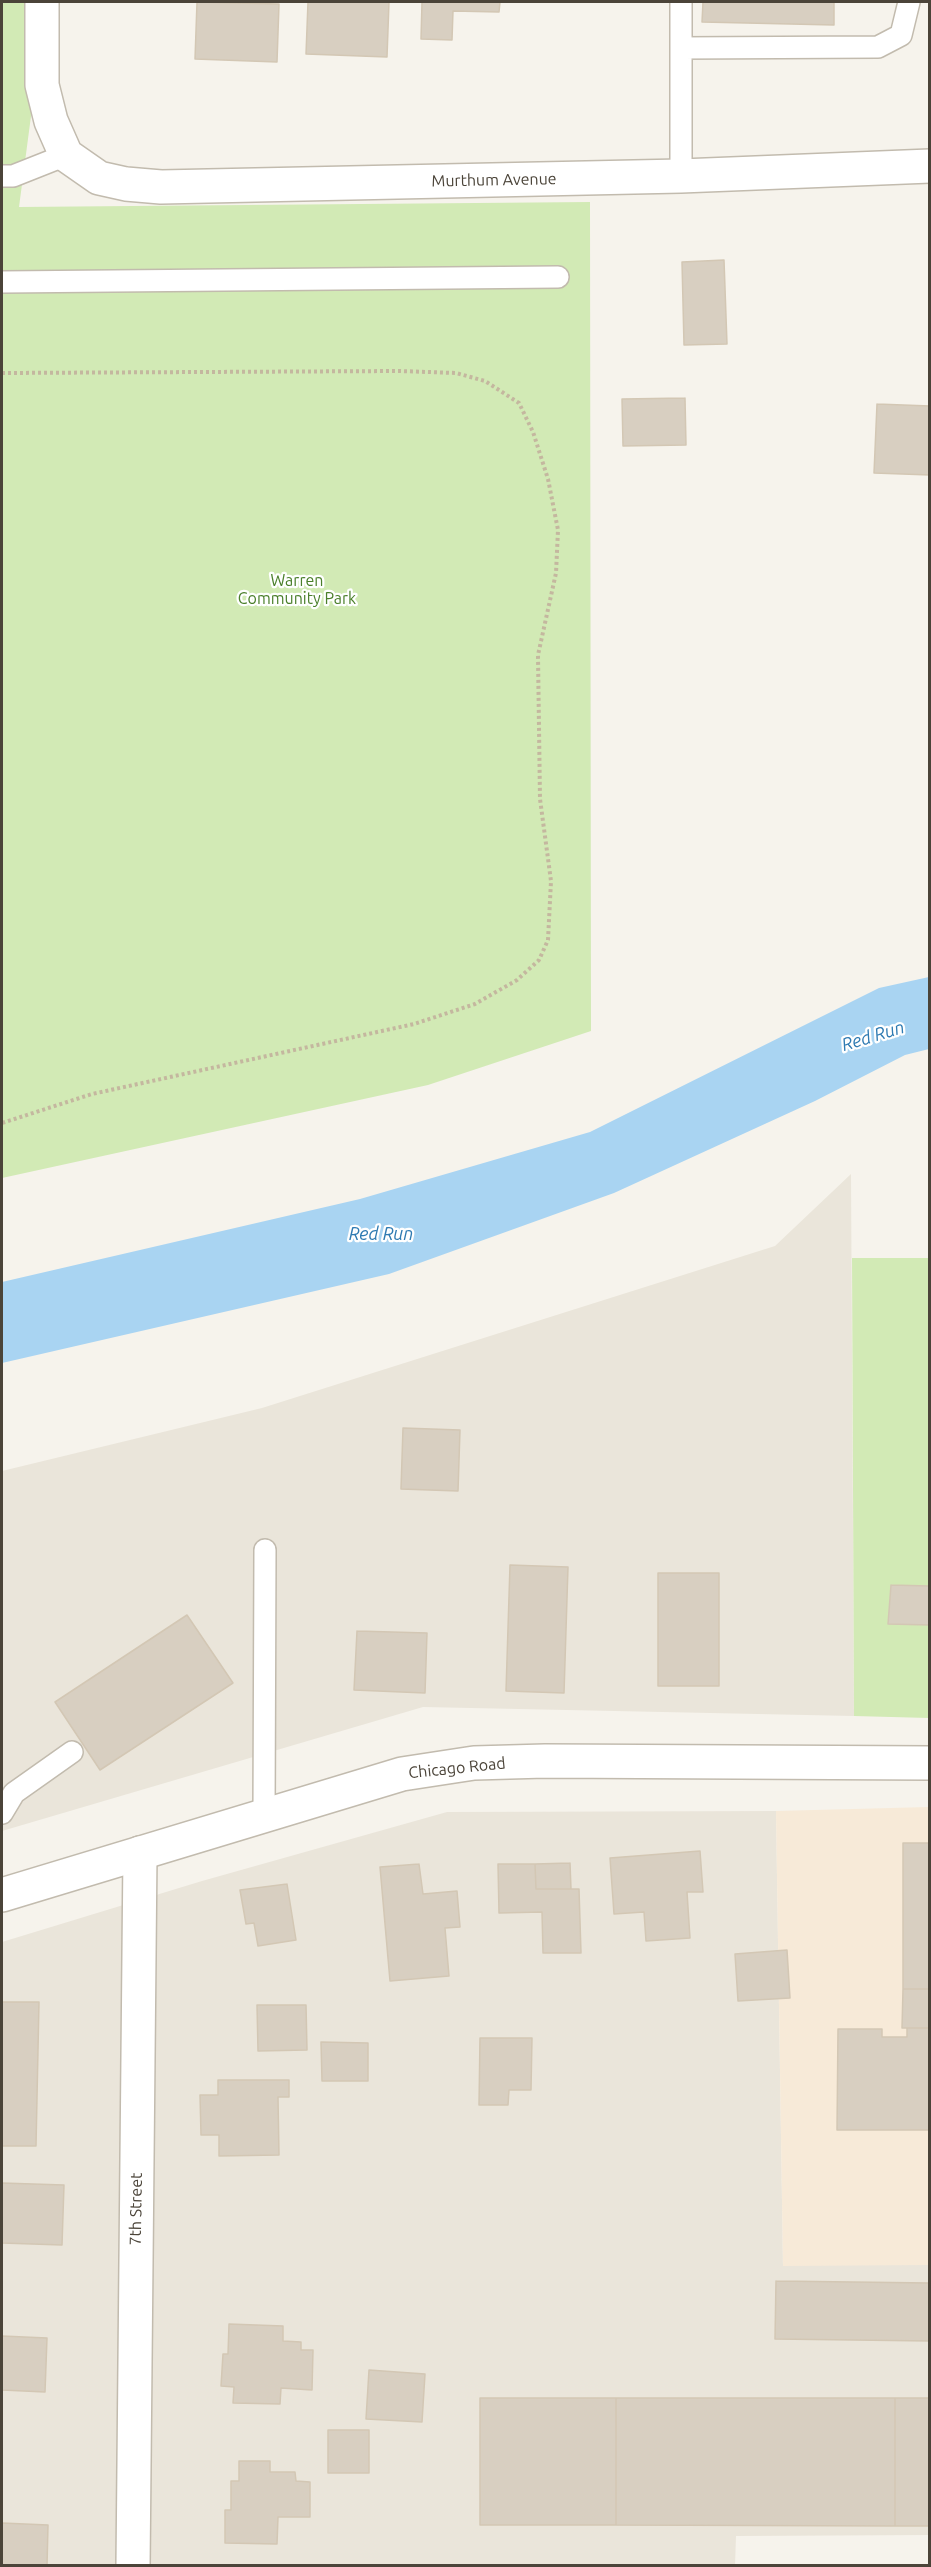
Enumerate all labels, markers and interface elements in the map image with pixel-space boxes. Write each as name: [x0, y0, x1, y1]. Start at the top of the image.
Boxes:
street label: Murthum Avenue: [431, 169, 557, 191]
park label: Warren Community Park: [238, 571, 356, 609]
water label: Red Run: [839, 1016, 907, 1056]
water label: Red Run: [349, 1223, 413, 1245]
street label: Chicago Road: [407, 1753, 507, 1783]
street label: 7th Street: [126, 2172, 146, 2246]

